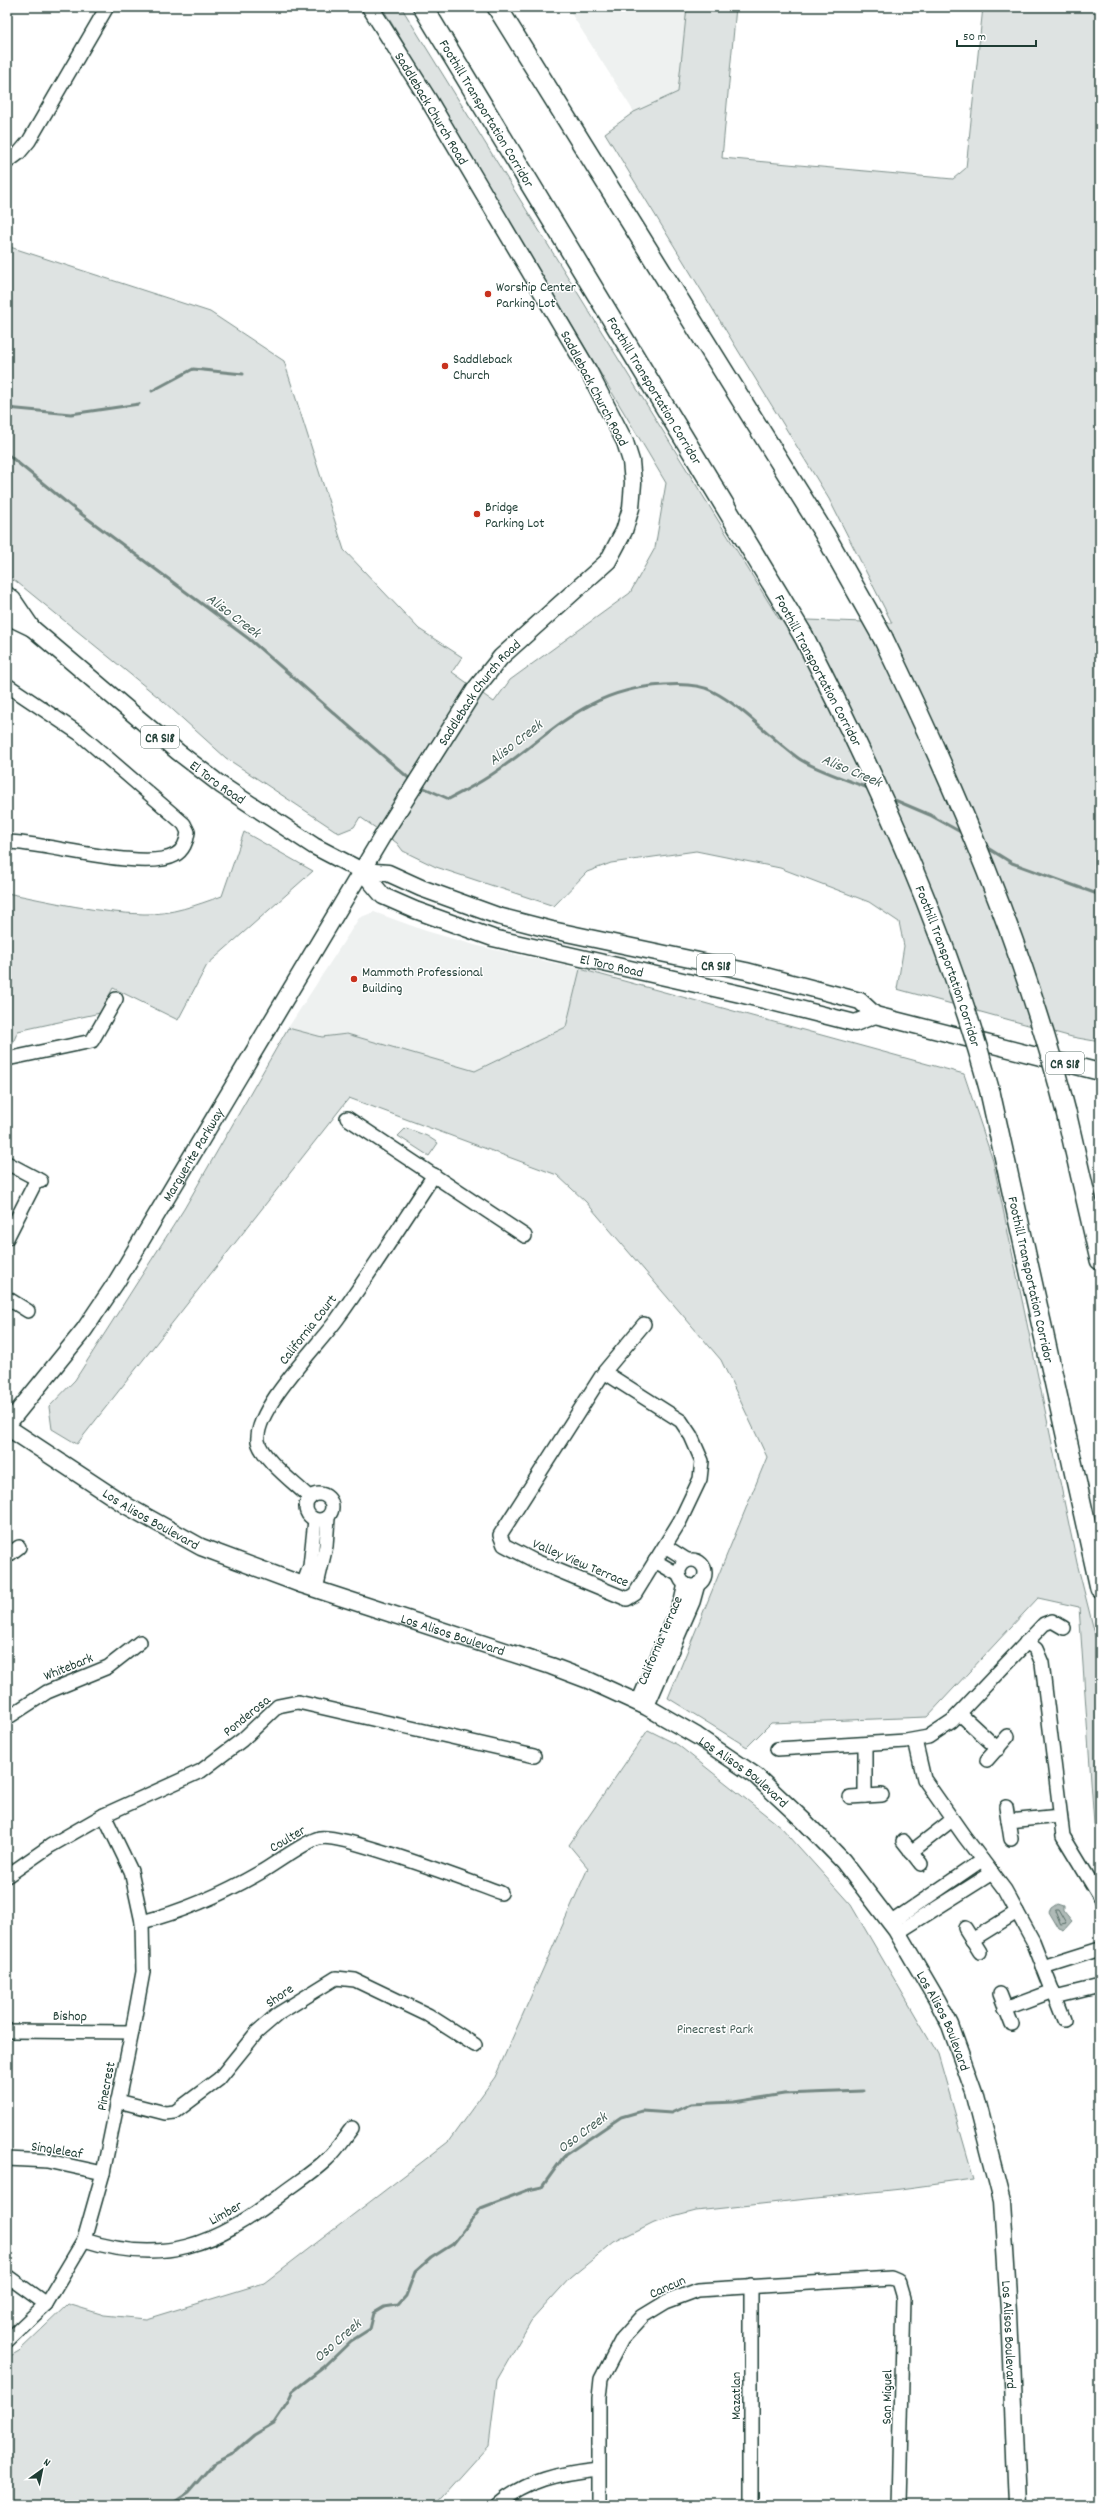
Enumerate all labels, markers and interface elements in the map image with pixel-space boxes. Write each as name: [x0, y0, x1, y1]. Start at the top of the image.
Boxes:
scale bar: [957, 22, 1036, 48]
text: 50 m: [963, 29, 986, 46]
street label: Foothill Transportation Corridor: [433, 36, 538, 193]
street label: Saddleback Church Road: [389, 49, 472, 169]
place label: Worship Center Parking Lot: [496, 278, 577, 314]
marker: Worship Center Parking Lot: [483, 289, 493, 299]
street label: Foothill Transportation Corridor: [601, 313, 706, 470]
street label: Saddleback Church Road: [554, 327, 632, 450]
place label: Saddleback Church: [453, 350, 513, 386]
marker: Saddleback Church: [440, 361, 450, 371]
place label: Bridge Parking Lot: [485, 498, 544, 534]
marker: Bridge Parking Lot: [472, 509, 482, 519]
water label: Aliso Creek: [201, 589, 266, 646]
street label: Foothill Transportation Corridor: [769, 591, 866, 751]
street label: Saddleback Church Road: [434, 636, 526, 750]
water label: Aliso Creek: [485, 714, 549, 772]
road number: CR S18: [141, 726, 179, 748]
water label: Aliso Creek: [818, 749, 886, 795]
street label: El Toro Road: [185, 756, 249, 810]
street label: Foothill Transportation Corridor: [909, 883, 985, 1050]
street label: El Toro Road: [578, 950, 645, 984]
road number: CR S18: [697, 954, 735, 976]
place label: Mammoth Professional Building: [362, 963, 484, 999]
marker: Mammoth Professional Building: [349, 974, 359, 984]
road number: CR S18: [1046, 1052, 1084, 1074]
street label: Marguerite Parkway: [159, 1104, 230, 1206]
street label: Foothill Transportation Corridor: [1001, 1195, 1058, 1366]
street label: California Court: [275, 1291, 342, 1370]
street label: Los Alisos Boulevard: [98, 1484, 202, 1556]
street label: Valley View Terrace: [529, 1534, 632, 1593]
street label: California Terrace: [633, 1593, 689, 1688]
street label: Los Alisos Boulevard: [398, 1610, 507, 1662]
street label: Whitebark: [41, 1649, 97, 1687]
street label: Ponderosa: [219, 1691, 276, 1742]
street label: Los Alisos Boulevard: [694, 1732, 792, 1813]
street label: Coulter: [266, 1821, 311, 1858]
street label: Los Alisos Boulevard: [910, 1968, 974, 2074]
street label: Shore: [262, 1980, 298, 2013]
street label: Bishop: [53, 2007, 87, 2027]
park label: Pinecrest Park: [677, 2020, 754, 2040]
street label: Pinecrest: [92, 2060, 122, 2113]
water label: Oso Creek: [554, 2106, 614, 2160]
street label: Singleleaf: [30, 2137, 85, 2165]
street label: Limber: [206, 2196, 247, 2231]
street label: Cancun: [646, 2271, 689, 2305]
street label: Los Alisos Boulevard: [995, 2280, 1020, 2389]
water label: Oso Creek: [309, 2313, 369, 2369]
street label: San Miguel: [878, 2369, 898, 2425]
street label: Mazatlan: [727, 2372, 747, 2420]
north arrow: [22, 2450, 62, 2490]
text: N: [40, 2455, 53, 2472]

